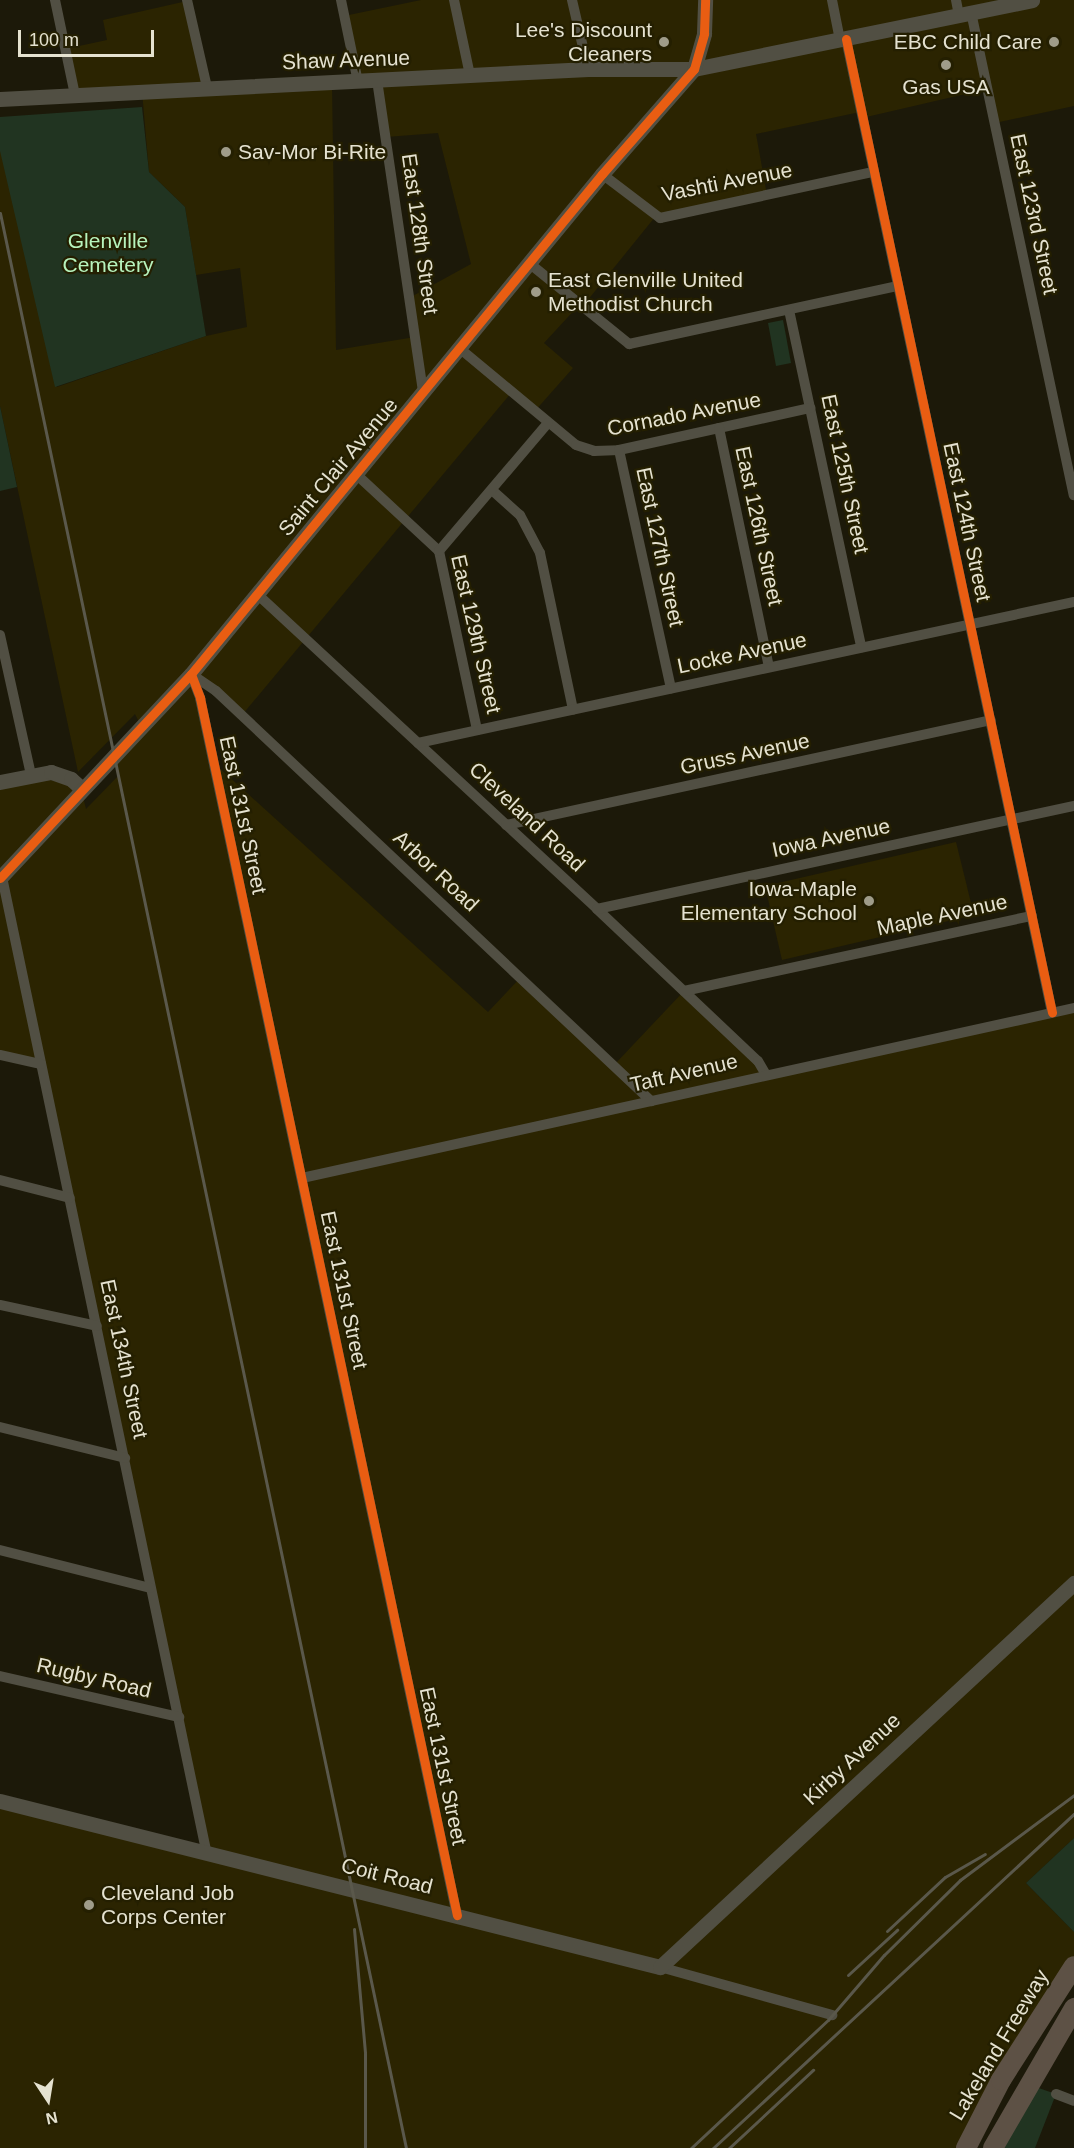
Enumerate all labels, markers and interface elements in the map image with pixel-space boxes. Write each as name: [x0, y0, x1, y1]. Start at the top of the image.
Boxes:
place label: Lee's Discount Cleaners: [515, 17, 652, 67]
scale bar: [21, 18, 158, 56]
place label: EBC Child Care: [894, 29, 1042, 55]
text: 100 m: [29, 30, 79, 50]
marker: Lee's Discount Cleaners: [657, 35, 671, 49]
marker: EBC Child Care: [1047, 35, 1061, 49]
street label: Shaw Avenue: [281, 45, 411, 75]
marker: Gas USA: [939, 58, 953, 72]
place label: Gas USA: [902, 74, 990, 100]
street label: East 123rd Street: [1005, 131, 1063, 297]
place label: Sav-Mor Bi-Rite: [238, 139, 386, 165]
marker: Sav-Mor Bi-Rite: [219, 145, 233, 159]
street label: East 128th Street: [396, 152, 444, 316]
street label: Vashti Avenue: [659, 157, 795, 207]
park label: Glenville Cemetery: [62, 228, 154, 278]
place label: East Glenville United Methodist Church: [548, 267, 743, 317]
marker: East Glenville United Methodist Church: [529, 285, 543, 299]
street label: Cornado Avenue: [604, 387, 764, 441]
street label: Saint Clair Avenue: [273, 392, 403, 542]
street label: East 125th Street: [816, 392, 874, 556]
street label: East 124th Street: [938, 440, 996, 604]
street label: East 126th Street: [730, 444, 788, 608]
street label: East 127th Street: [631, 465, 689, 629]
street label: East 129th Street: [445, 552, 507, 716]
street label: Locke Avenue: [674, 627, 810, 679]
street label: Gruss Avenue: [677, 728, 813, 780]
street label: East 131st Street: [214, 734, 272, 896]
street label: Cleveland Road: [464, 757, 590, 877]
street label: Iowa Avenue: [769, 813, 893, 863]
street label: Arbor Road: [388, 825, 484, 917]
place label: Iowa-Maple Elementary School: [681, 876, 857, 926]
street label: Maple Avenue: [874, 889, 1010, 941]
marker: Iowa-Maple Elementary School: [862, 894, 876, 908]
street label: Taft Avenue: [627, 1048, 741, 1098]
street label: East 131st Street: [315, 1209, 373, 1371]
street label: East 134th Street: [95, 1277, 153, 1441]
street label: Rugby Road: [34, 1653, 154, 1703]
street label: East 131st Street: [414, 1685, 472, 1847]
street label: Kirby Avenue: [798, 1707, 906, 1811]
street label: Coit Road: [339, 1852, 435, 1900]
place label: Cleveland Job Corps Center: [101, 1880, 234, 1930]
marker: Cleveland Job Corps Center: [82, 1898, 96, 1912]
street label: Lakeland Freeway: [944, 1965, 1054, 2125]
north arrow: [18, 2070, 78, 2130]
text: N: [44, 2109, 59, 2128]

